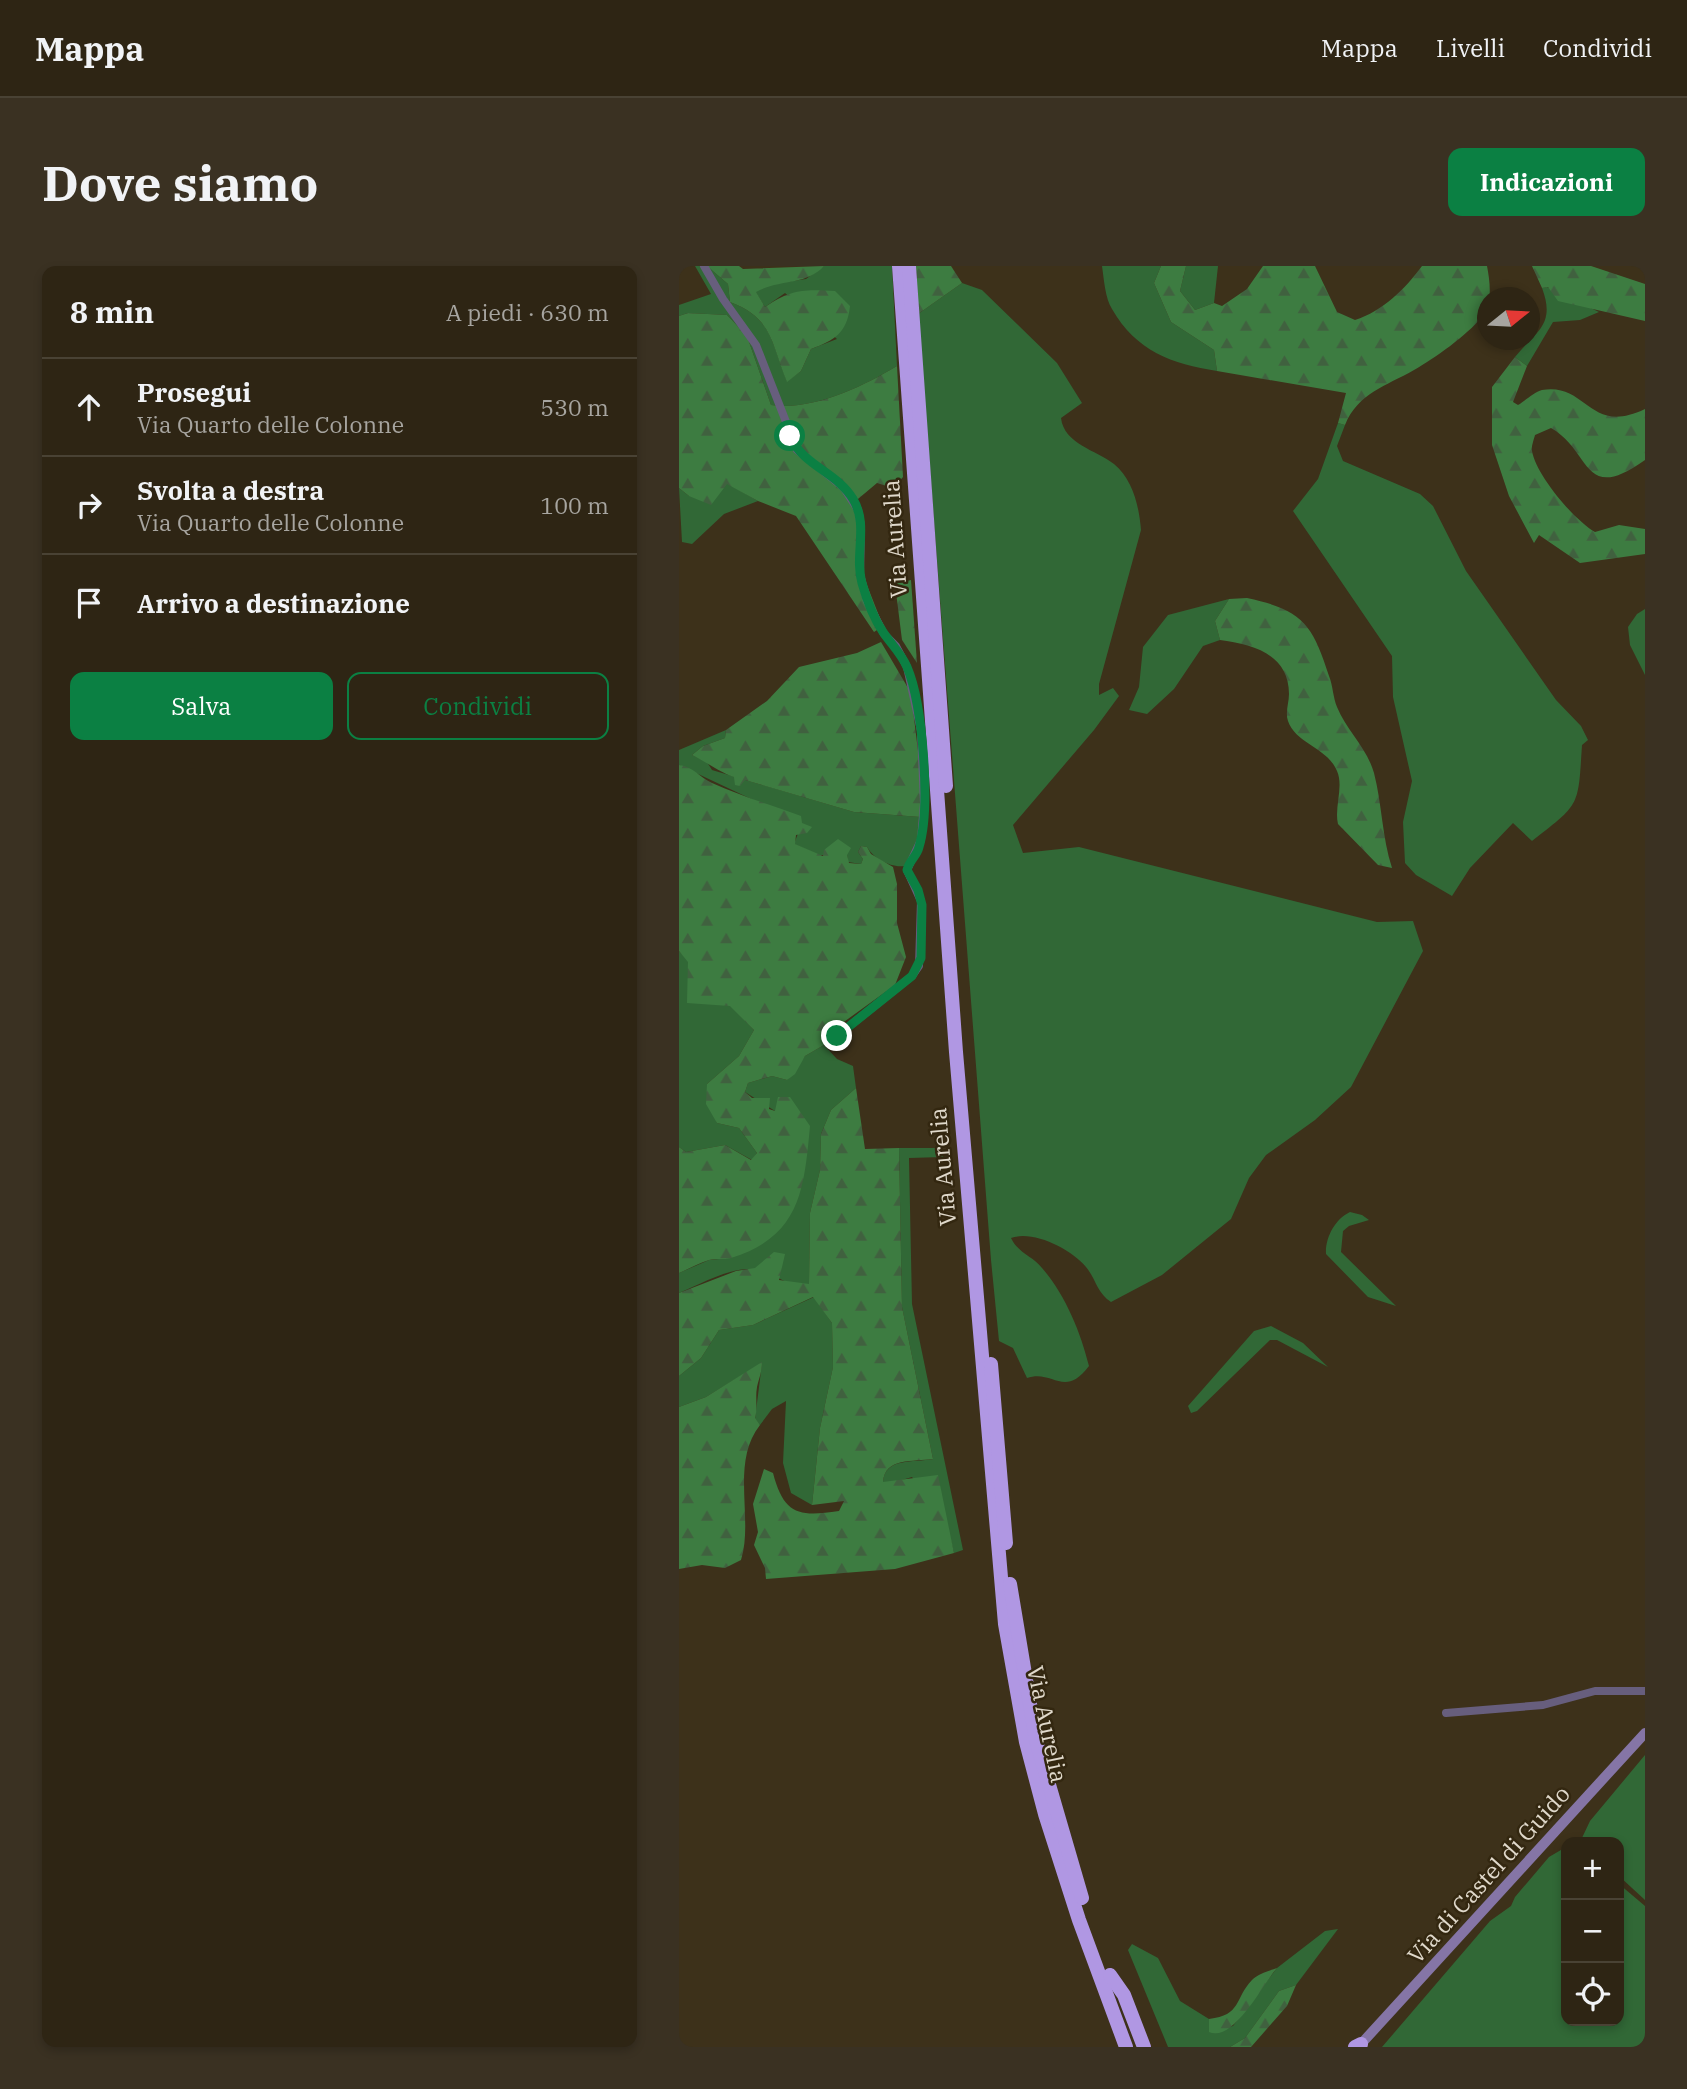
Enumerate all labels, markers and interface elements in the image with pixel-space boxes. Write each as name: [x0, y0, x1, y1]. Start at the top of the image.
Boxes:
text: Mappa: [35, 27, 144, 70]
text: Mappa: [1321, 32, 1398, 64]
text: Livelli: [1436, 32, 1505, 64]
text: Condividi: [1543, 32, 1652, 64]
button: Indicazioni: [1448, 148, 1645, 216]
text: Dove siamo: [42, 151, 318, 214]
north arrow: [1477, 287, 1540, 350]
text: 8 min: [70, 292, 154, 331]
text: A piedi · 630 m: [446, 297, 609, 327]
text: Prosegui: [137, 375, 251, 409]
icon: ahead: [70, 388, 108, 426]
text: 530 m: [540, 392, 609, 422]
text: Via Quarto delle Colonne: [137, 409, 404, 439]
route start: [774, 420, 805, 451]
text: Svolta a destra: [137, 473, 324, 507]
street label: Via Aurelia: [875, 479, 913, 599]
icon: right: [70, 486, 108, 524]
text: 100 m: [540, 490, 609, 520]
text: Via Quarto delle Colonne: [137, 507, 404, 537]
icon: arrive: [70, 584, 108, 622]
text: Arrivo a destinazione: [137, 586, 410, 620]
button: Salva: [70, 672, 333, 740]
button: Condividi: [347, 672, 609, 740]
route end: [821, 1020, 852, 1051]
street label: Via Aurelia: [922, 1107, 962, 1227]
street label: Via Aurelia: [1021, 1663, 1075, 1785]
street label: Via di Castel di Guido: [1400, 1779, 1576, 1969]
map controls: [1561, 1837, 1624, 2026]
button: +: [1561, 1837, 1624, 1900]
button: −: [1561, 1900, 1624, 1963]
button: locate: [1561, 1963, 1624, 2026]

